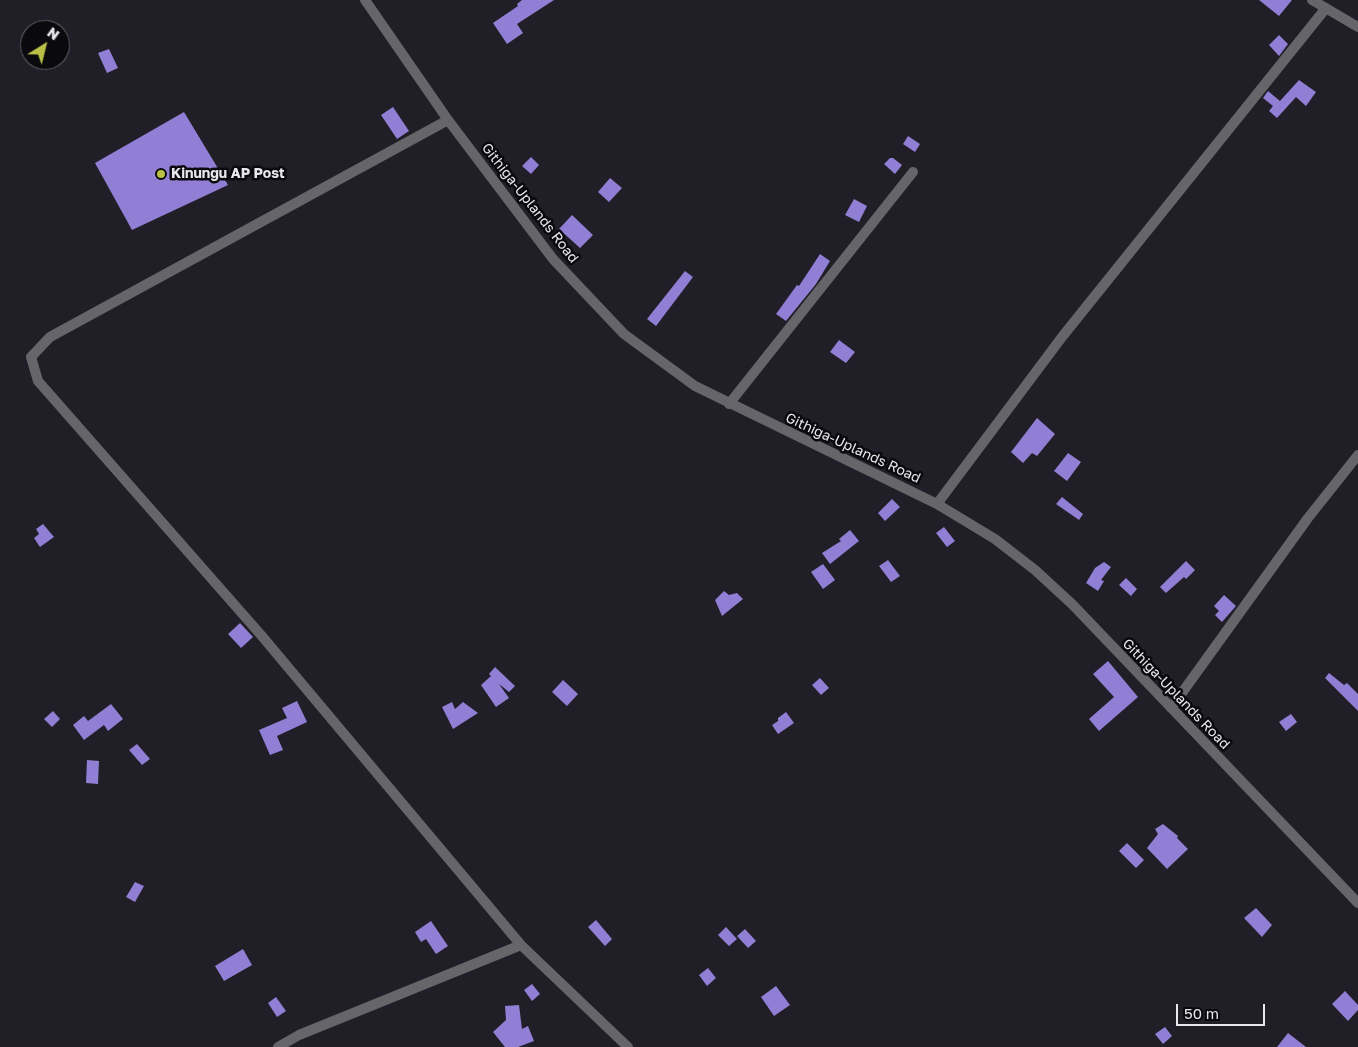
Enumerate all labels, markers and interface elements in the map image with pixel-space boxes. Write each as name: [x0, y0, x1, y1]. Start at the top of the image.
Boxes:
north arrow: [20, 20, 70, 70]
text: N: [44, 23, 63, 43]
street label: Githiga-Uplands Road: [478, 140, 582, 266]
place label: Kinungu AP Post: [171, 166, 285, 182]
marker: Kinungu AP Post: [155, 168, 167, 180]
street label: Githiga-Uplands Road: [783, 409, 923, 487]
street label: Githiga-Uplands Road: [1119, 635, 1233, 753]
scale bar: [1178, 994, 1267, 1026]
text: 50 m: [1184, 1004, 1219, 1022]

